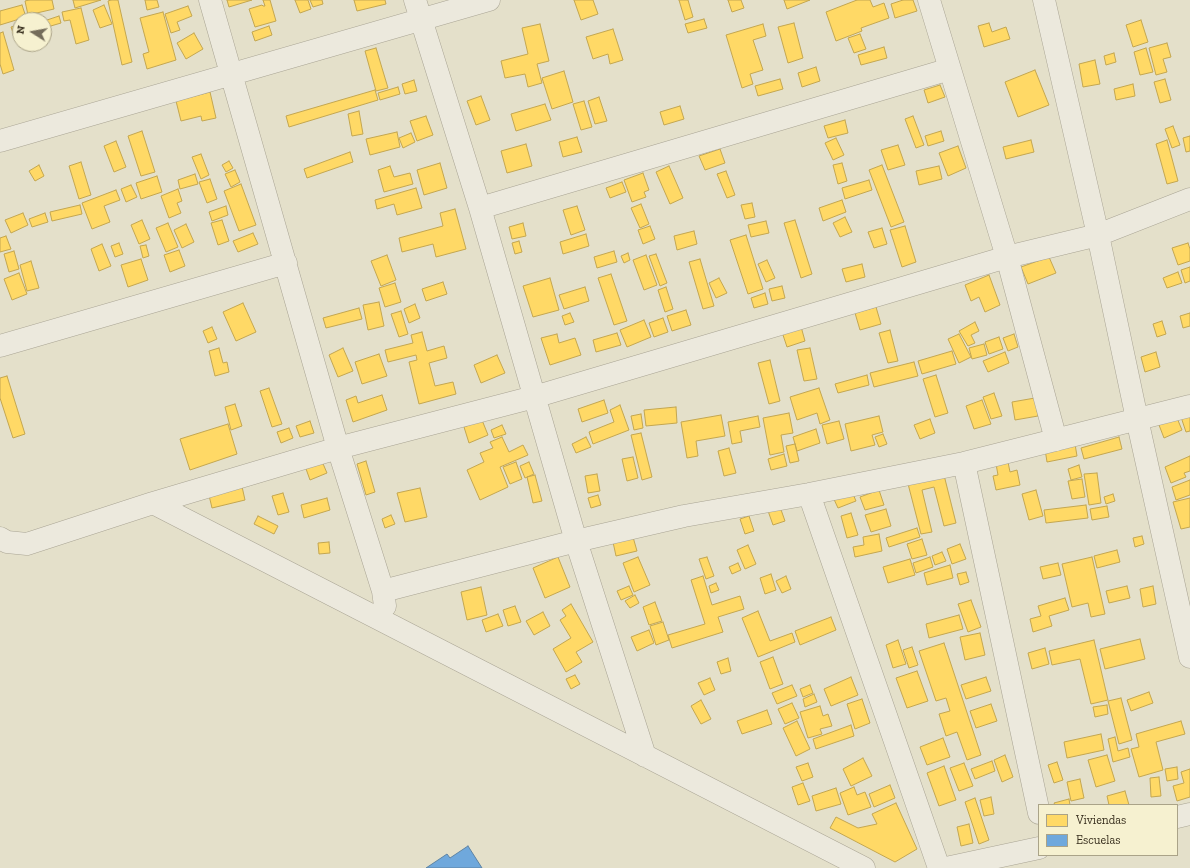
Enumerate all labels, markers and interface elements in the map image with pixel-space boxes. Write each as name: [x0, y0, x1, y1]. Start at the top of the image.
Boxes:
north arrow: [12, 12, 52, 52]
text: N: [14, 24, 28, 35]
legend: [1038, 804, 1178, 856]
text: Viviendas: [1076, 813, 1126, 827]
text: Escuelas: [1076, 833, 1120, 847]

